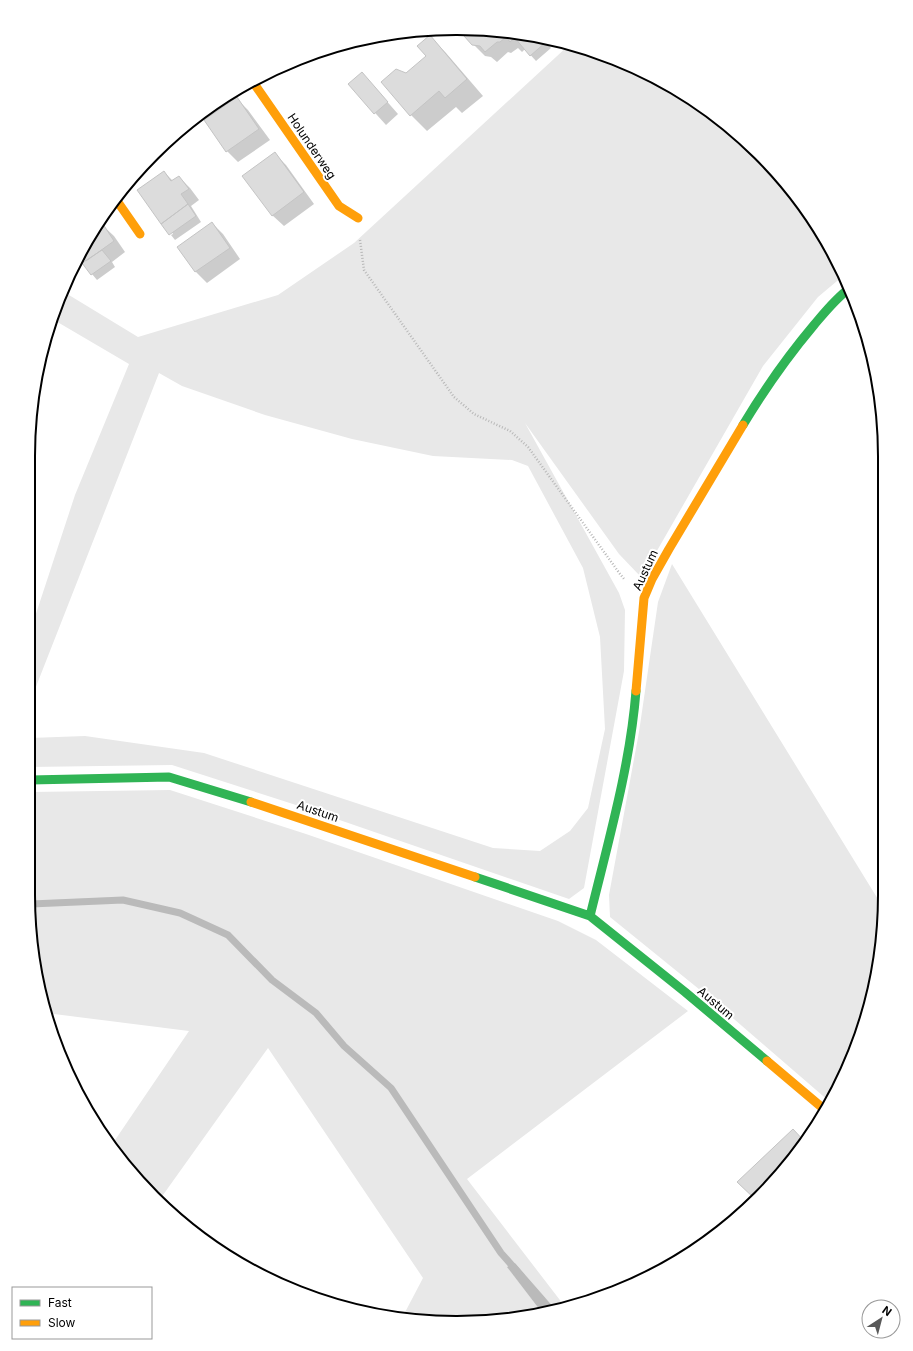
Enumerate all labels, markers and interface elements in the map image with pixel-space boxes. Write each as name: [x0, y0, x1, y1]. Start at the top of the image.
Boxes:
street label: Holunderweg: [284, 110, 340, 182]
street label: Austum: [629, 547, 661, 593]
street label: Austum: [295, 797, 341, 825]
street label: Austum: [695, 983, 737, 1023]
legend: [12, 1287, 152, 1339]
text: Fast: [48, 1295, 72, 1310]
north arrow: [861, 1299, 901, 1339]
text: N: [879, 1303, 894, 1319]
text: Slow: [48, 1315, 76, 1330]

